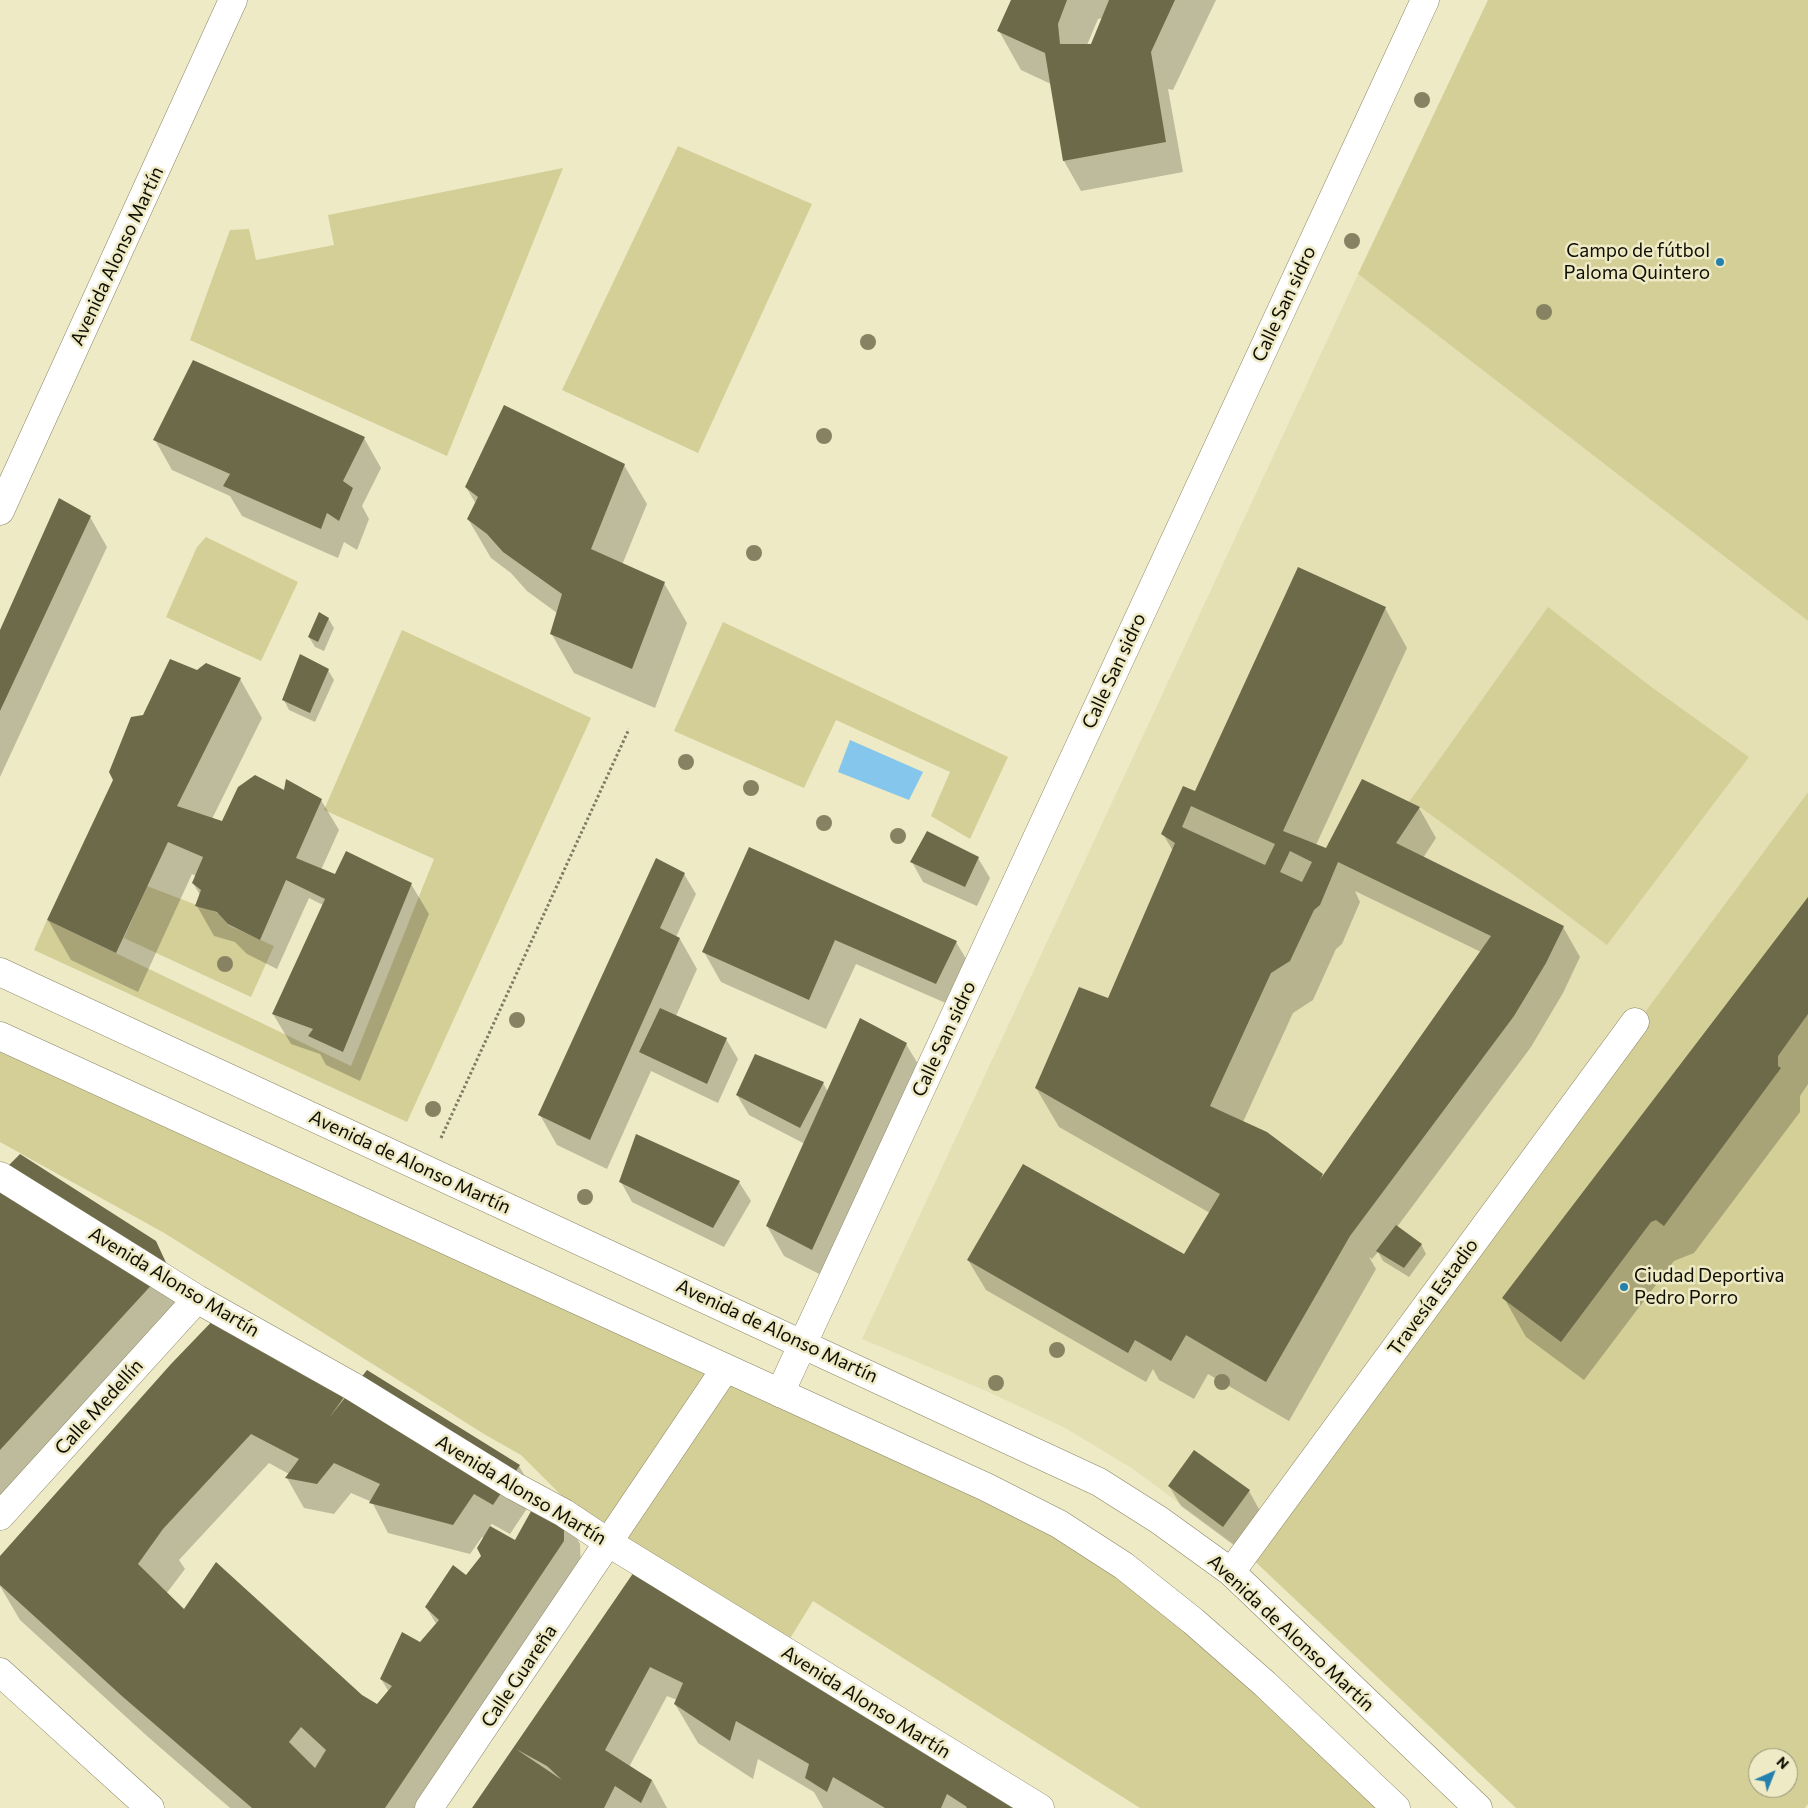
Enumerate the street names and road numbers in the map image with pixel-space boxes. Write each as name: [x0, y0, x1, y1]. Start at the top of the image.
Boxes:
street label: Avenida Alonso Martín: [65, 163, 169, 349]
street label: Calle San sidro: [1247, 243, 1321, 365]
street label: Calle San sidro: [1077, 610, 1151, 732]
street label: Calle San sidro: [907, 978, 981, 1100]
street label: Avenida de Alonso Martín: [306, 1105, 514, 1219]
street label: Avenida Alonso Martín: [85, 1222, 263, 1342]
street label: Travesía Estadio: [1383, 1234, 1483, 1360]
street label: Avenida de Alonso Martín: [673, 1274, 881, 1388]
street label: Calle Medellín: [50, 1354, 148, 1460]
street label: Avenida Alonso Martín: [432, 1430, 610, 1550]
street label: Avenida de Alonso Martín: [1203, 1550, 1379, 1716]
street label: Calle Guareña: [476, 1620, 562, 1732]
street label: Avenida Alonso Martín: [777, 1641, 955, 1763]

